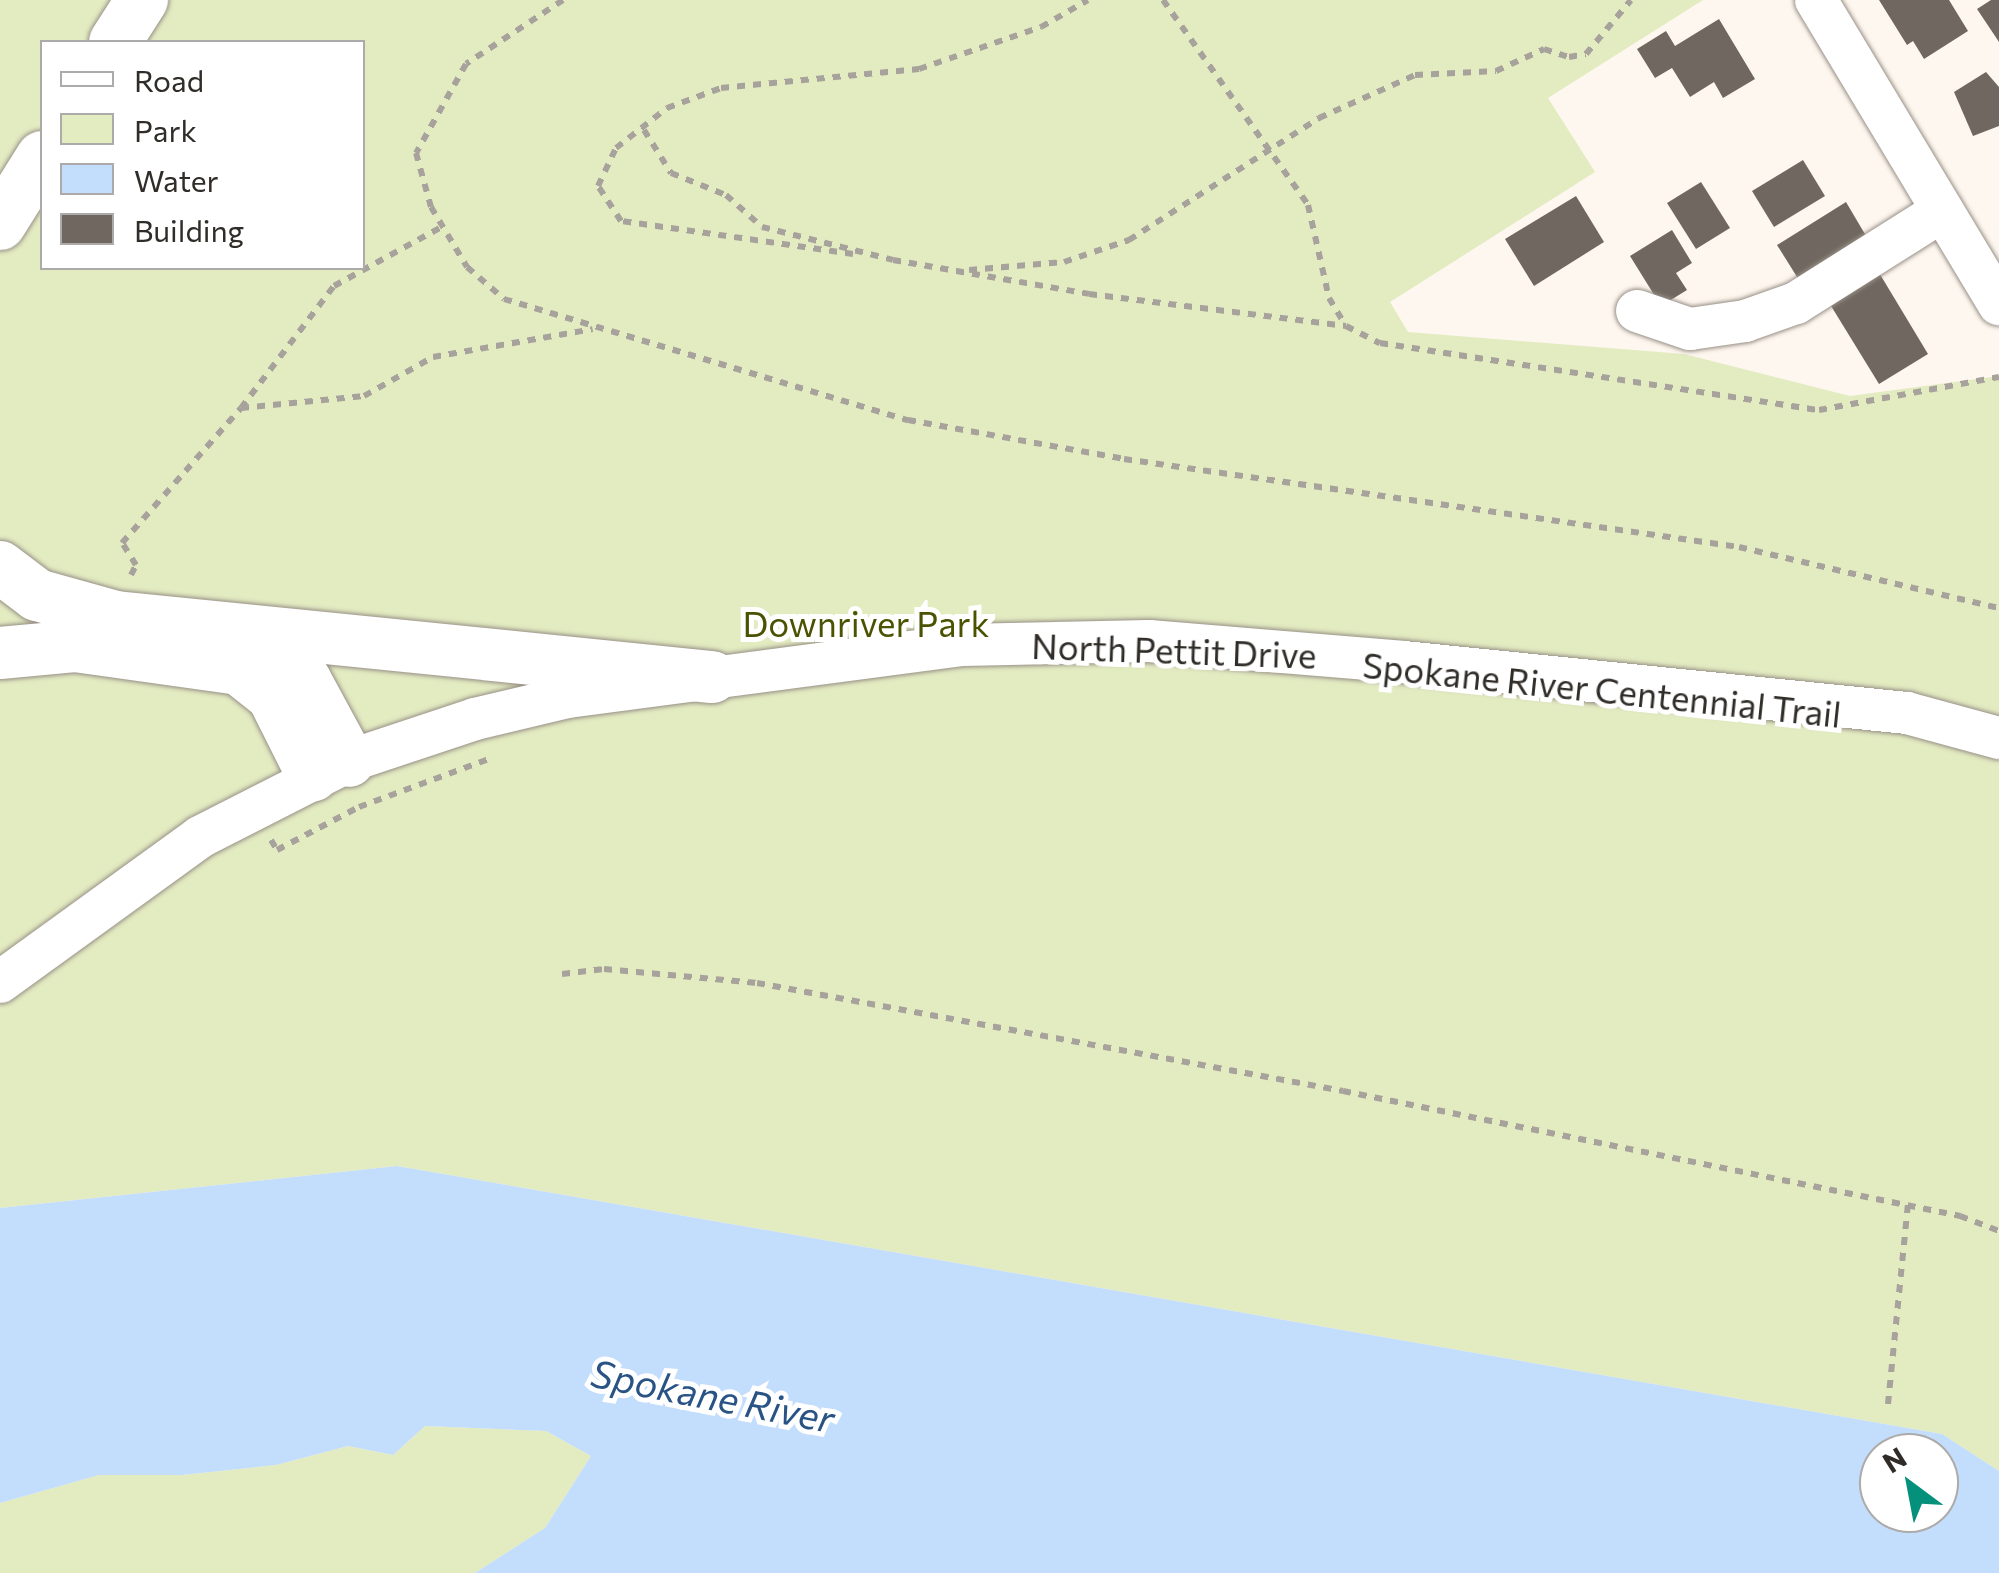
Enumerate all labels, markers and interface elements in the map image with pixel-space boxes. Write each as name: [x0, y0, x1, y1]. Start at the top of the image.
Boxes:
legend: [40, 40, 365, 270]
text: Road: [134, 61, 204, 98]
text: Park: [134, 111, 197, 148]
text: Water: [134, 161, 219, 198]
text: Building: [134, 211, 244, 248]
park label: Downriver Park: [743, 602, 989, 644]
street label: North Pettit Drive: [1031, 624, 1317, 676]
street label: Spokane River Centennial Trail: [1361, 643, 1843, 735]
water label: Spokane River: [588, 1349, 838, 1441]
north arrow: [1859, 1433, 1959, 1533]
text: N: [1876, 1439, 1912, 1479]

